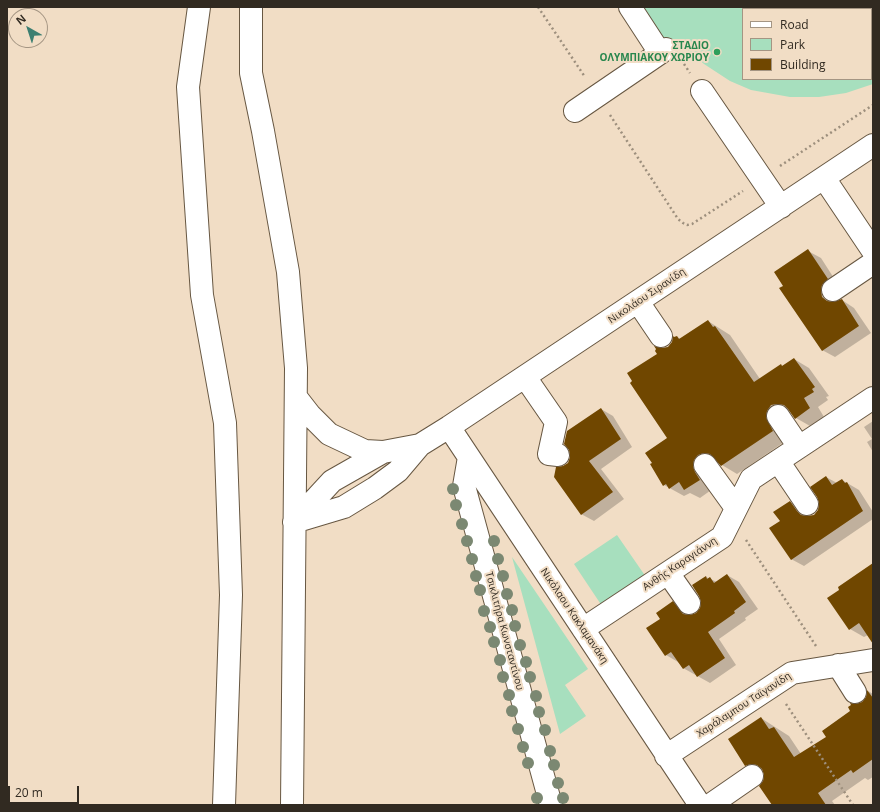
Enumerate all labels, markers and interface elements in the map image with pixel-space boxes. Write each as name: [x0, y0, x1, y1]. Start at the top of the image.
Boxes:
north arrow: [8, 8, 48, 48]
legend: [742, 8, 872, 80]
text: N: [13, 10, 29, 28]
text: Road: [780, 16, 809, 33]
text: Park: [780, 36, 805, 53]
place label: ΣΤΑΔΙΟ ΟΛΥΜΠΙΑΚΟΥ ΧΩΡΙΟΥ: [599, 40, 709, 64]
marker: ΣΤΑΔΙΟ ΟΛΥΜΠΙΑΚΟΥ ΧΩΡΙΟΥ: [712, 47, 722, 57]
text: Building: [780, 56, 825, 73]
street label: Νικολάου Σιρανίδη: [606, 266, 688, 326]
street label: Ανθής Καραγιάννη: [641, 535, 719, 593]
street label: Νικόλαου Κακλαμανάκη: [538, 566, 610, 666]
street label: Τσικλιτήρα Κωνσταντίνου: [482, 571, 526, 691]
street label: Χαράλαμπου Ταϊγανίδη: [695, 670, 793, 740]
scale bar: [10, 778, 81, 804]
text: 20 m: [15, 784, 43, 801]

